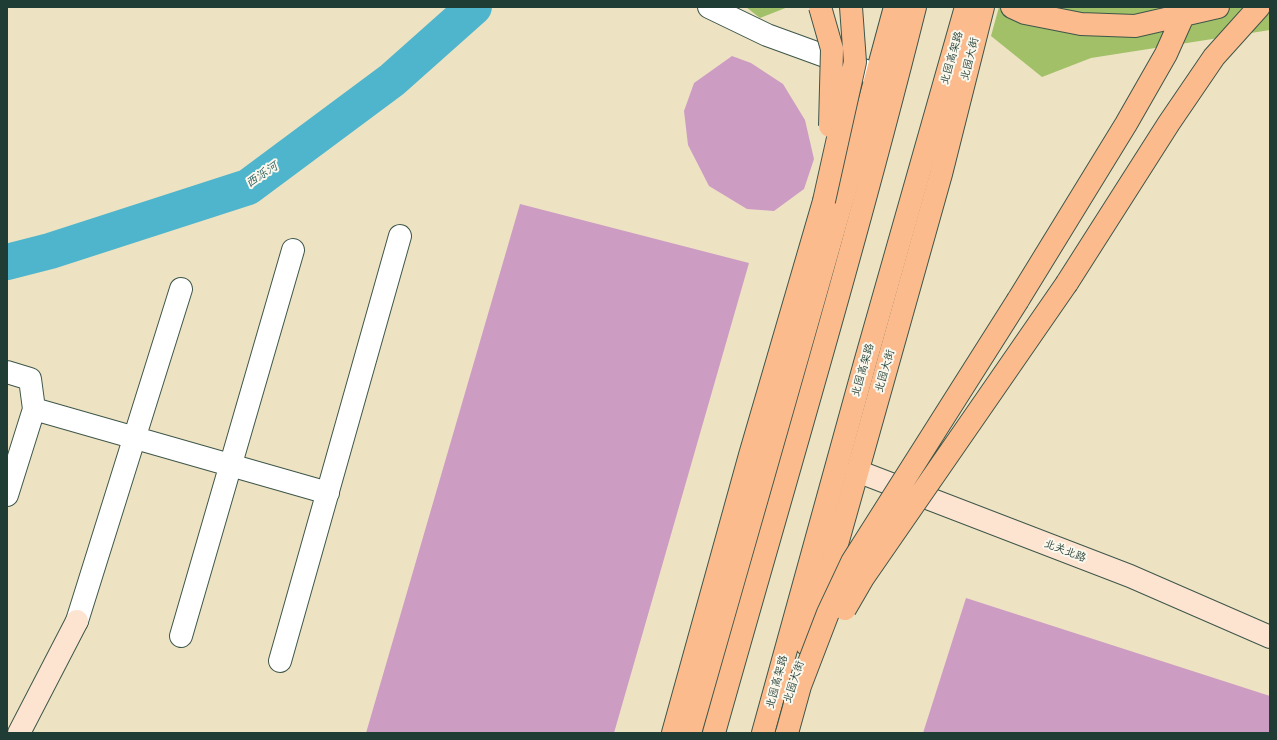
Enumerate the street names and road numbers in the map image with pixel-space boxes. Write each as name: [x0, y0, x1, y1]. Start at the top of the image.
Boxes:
street label: 北园高架路: [938, 30, 966, 86]
street label: 北园大街: [958, 36, 982, 82]
street label: 北园高架路: [849, 342, 877, 398]
street label: 北园大街: [873, 348, 897, 394]
street label: 北关北路: [1042, 537, 1088, 565]
street label: 北园高架路: [764, 654, 790, 710]
street label: 北园大街: [781, 659, 807, 705]

